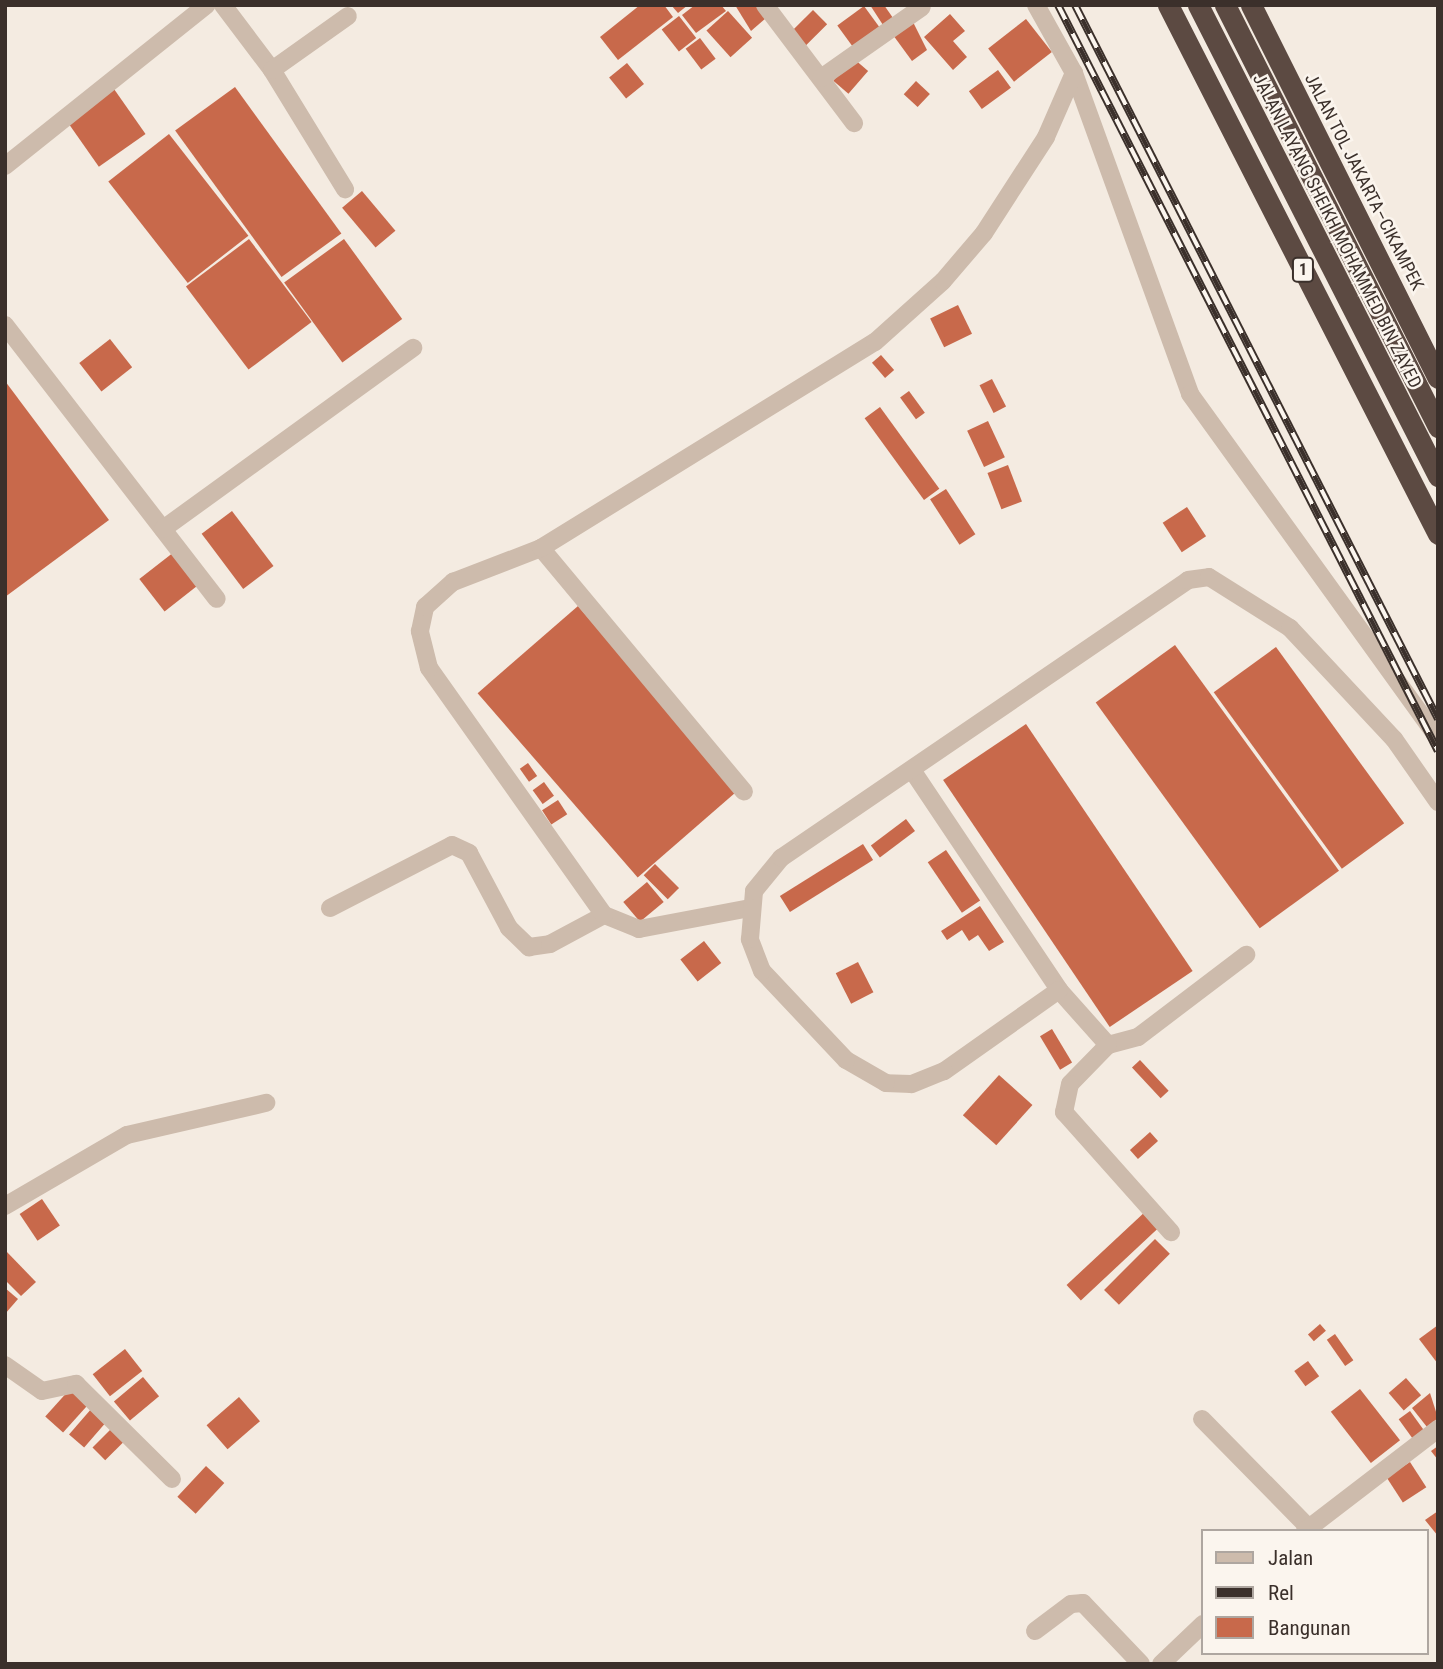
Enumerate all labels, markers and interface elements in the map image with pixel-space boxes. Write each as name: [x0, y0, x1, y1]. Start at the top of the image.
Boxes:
street label: JALAN LAYANG SHEIKH MOHAMMED BIN ZAYED: [1248, 70, 1426, 392]
street label: JALAN TOL JAKARTA–CIKAMPEK: [1300, 70, 1428, 294]
road number: 1: [1291, 258, 1315, 282]
legend: [1202, 1529, 1429, 1655]
text: Jalan: [1268, 1546, 1313, 1570]
text: Rel: [1268, 1581, 1294, 1605]
text: Bangunan: [1268, 1616, 1351, 1640]

